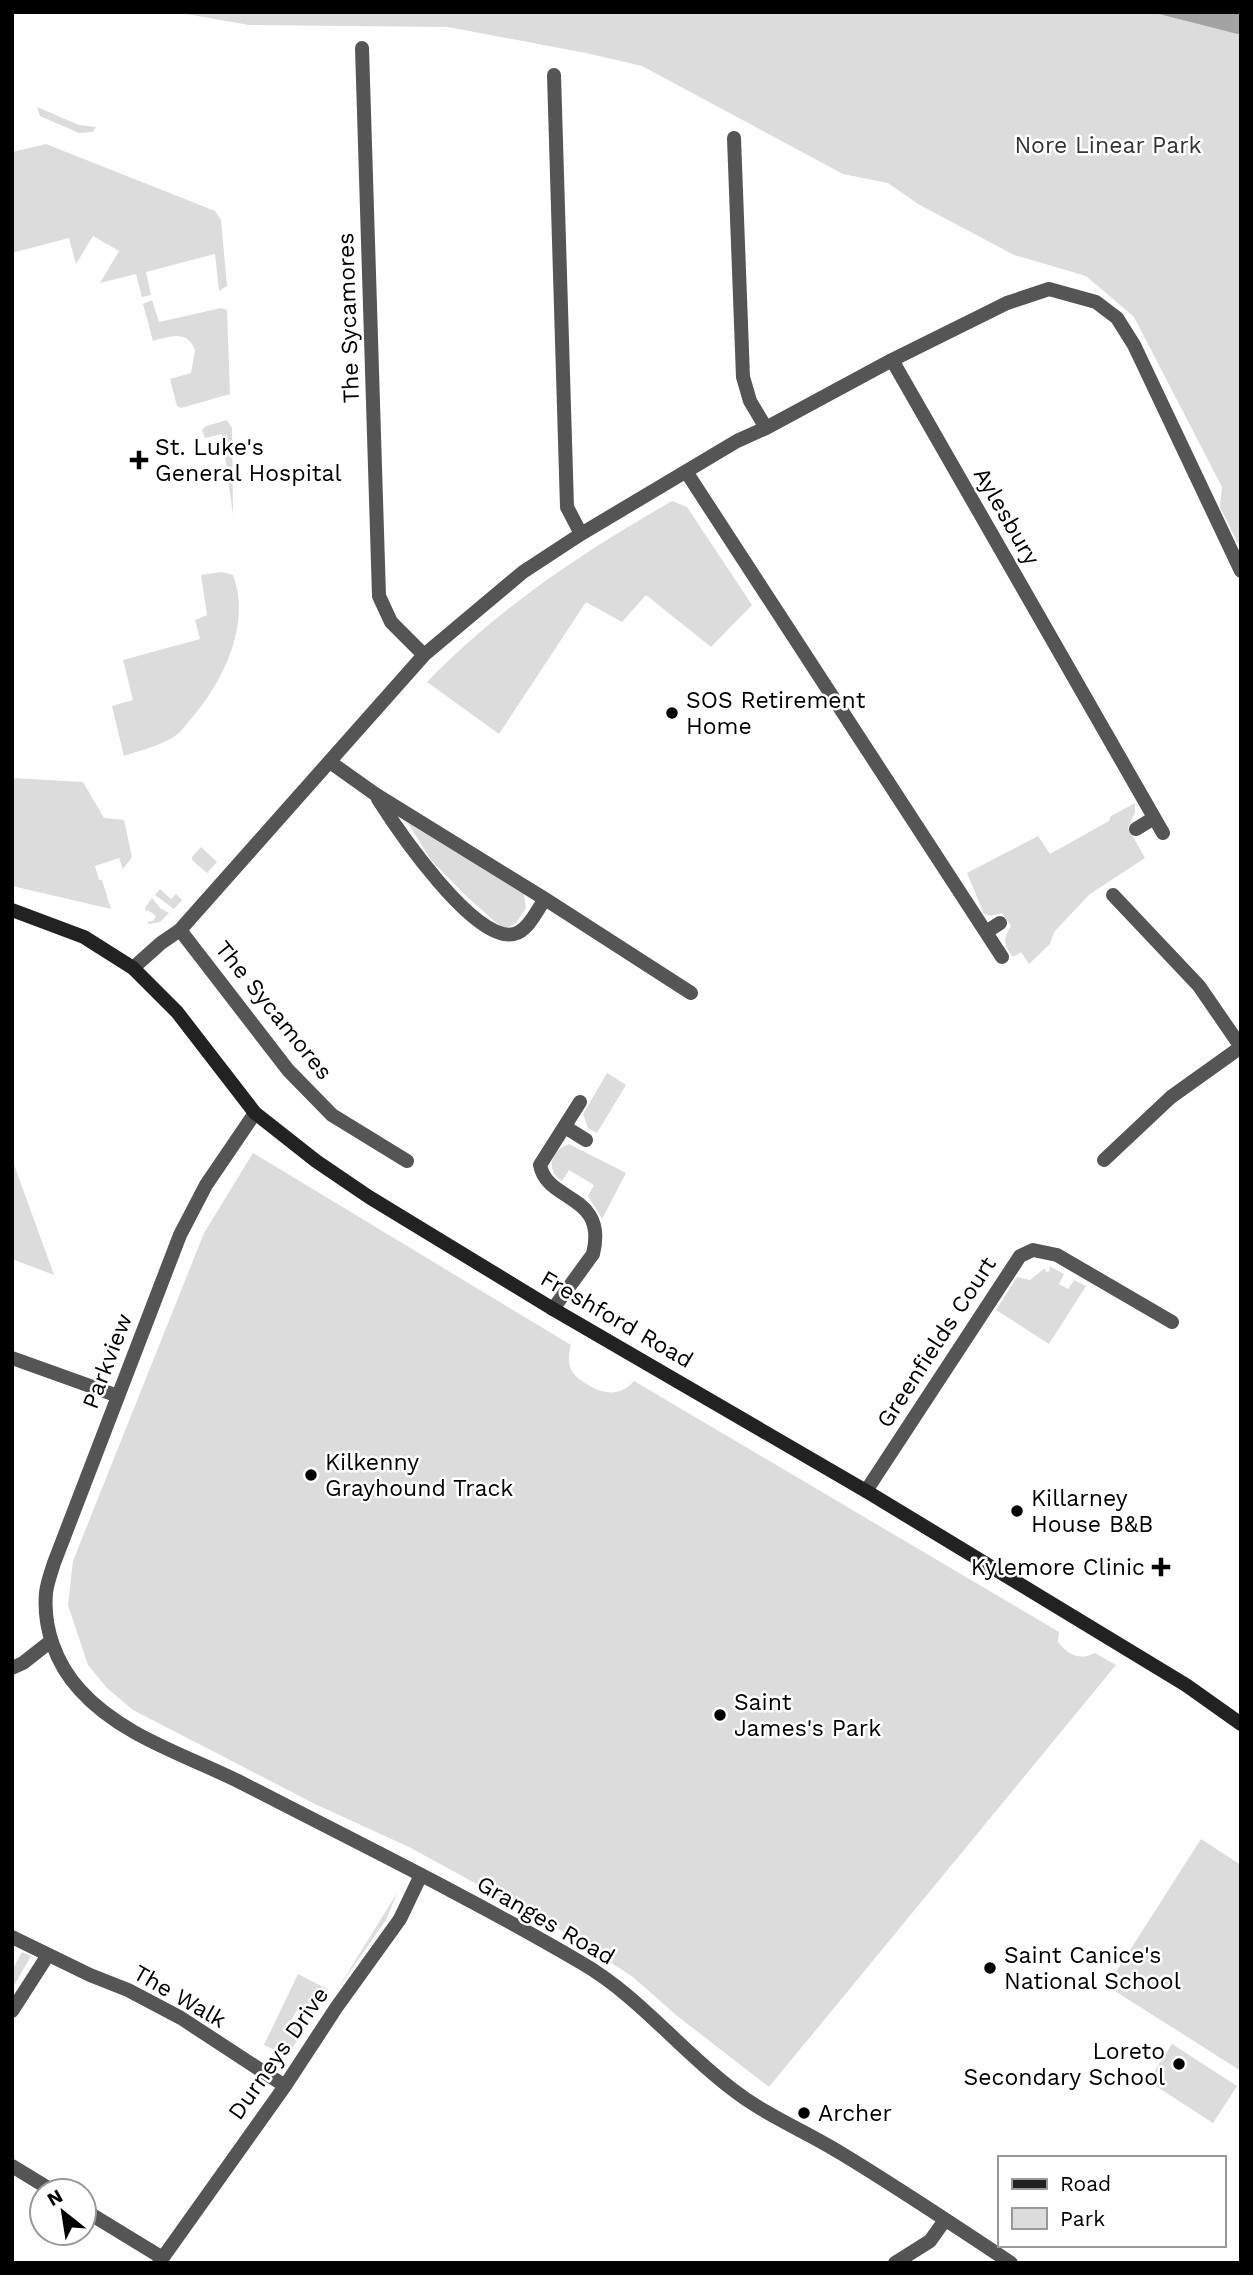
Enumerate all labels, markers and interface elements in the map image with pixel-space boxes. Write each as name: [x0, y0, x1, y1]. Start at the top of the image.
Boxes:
park label: Nore Linear Park: [1014, 132, 1202, 159]
street label: The Sycamores: [332, 232, 365, 404]
place label: St. Luke's General Hospital: [155, 434, 341, 487]
marker: St. Luke's General Hospital: [129, 450, 149, 470]
street label: Aylesbury: [968, 463, 1045, 570]
place label: SOS Retirement Home: [686, 687, 866, 740]
marker: SOS Retirement Home: [664, 705, 680, 721]
street label: The Sycamores: [209, 935, 338, 1085]
street label: Greenfields Court: [871, 1251, 1002, 1433]
street label: Freshford Road: [536, 1265, 698, 1374]
street label: Parkview: [77, 1310, 138, 1413]
place label: Kilkenny Grayhound Track: [325, 1449, 513, 1502]
marker: Kilkenny Grayhound Track: [303, 1467, 319, 1483]
place label: Killarney House B&B: [1031, 1485, 1153, 1538]
marker: Killarney House B&B: [1009, 1503, 1025, 1519]
place label: Kylemore Clinic: [971, 1554, 1145, 1581]
marker: Kylemore Clinic: [1151, 1557, 1171, 1577]
place label: Saint James's Park: [734, 1689, 881, 1742]
marker: Saint James's Park: [712, 1707, 728, 1723]
street label: Granges Road: [472, 1870, 619, 1971]
place label: Saint Canice's National School: [1004, 1942, 1181, 1995]
street label: The Walk: [129, 1959, 231, 2034]
marker: Saint Canice's National School: [982, 1960, 998, 1976]
street label: Durneys Drive: [223, 1982, 334, 2125]
place label: Loreto Secondary School: [964, 2038, 1165, 2091]
marker: Loreto Secondary School: [1171, 2056, 1187, 2072]
place label: Archer: [818, 2100, 892, 2127]
marker: Archer: [796, 2105, 812, 2121]
legend: [998, 2156, 1225, 2247]
text: Road: [1060, 2171, 1111, 2196]
north arrow: [28, 2177, 98, 2247]
text: N: [43, 2184, 67, 2211]
text: Park: [1060, 2206, 1105, 2231]

